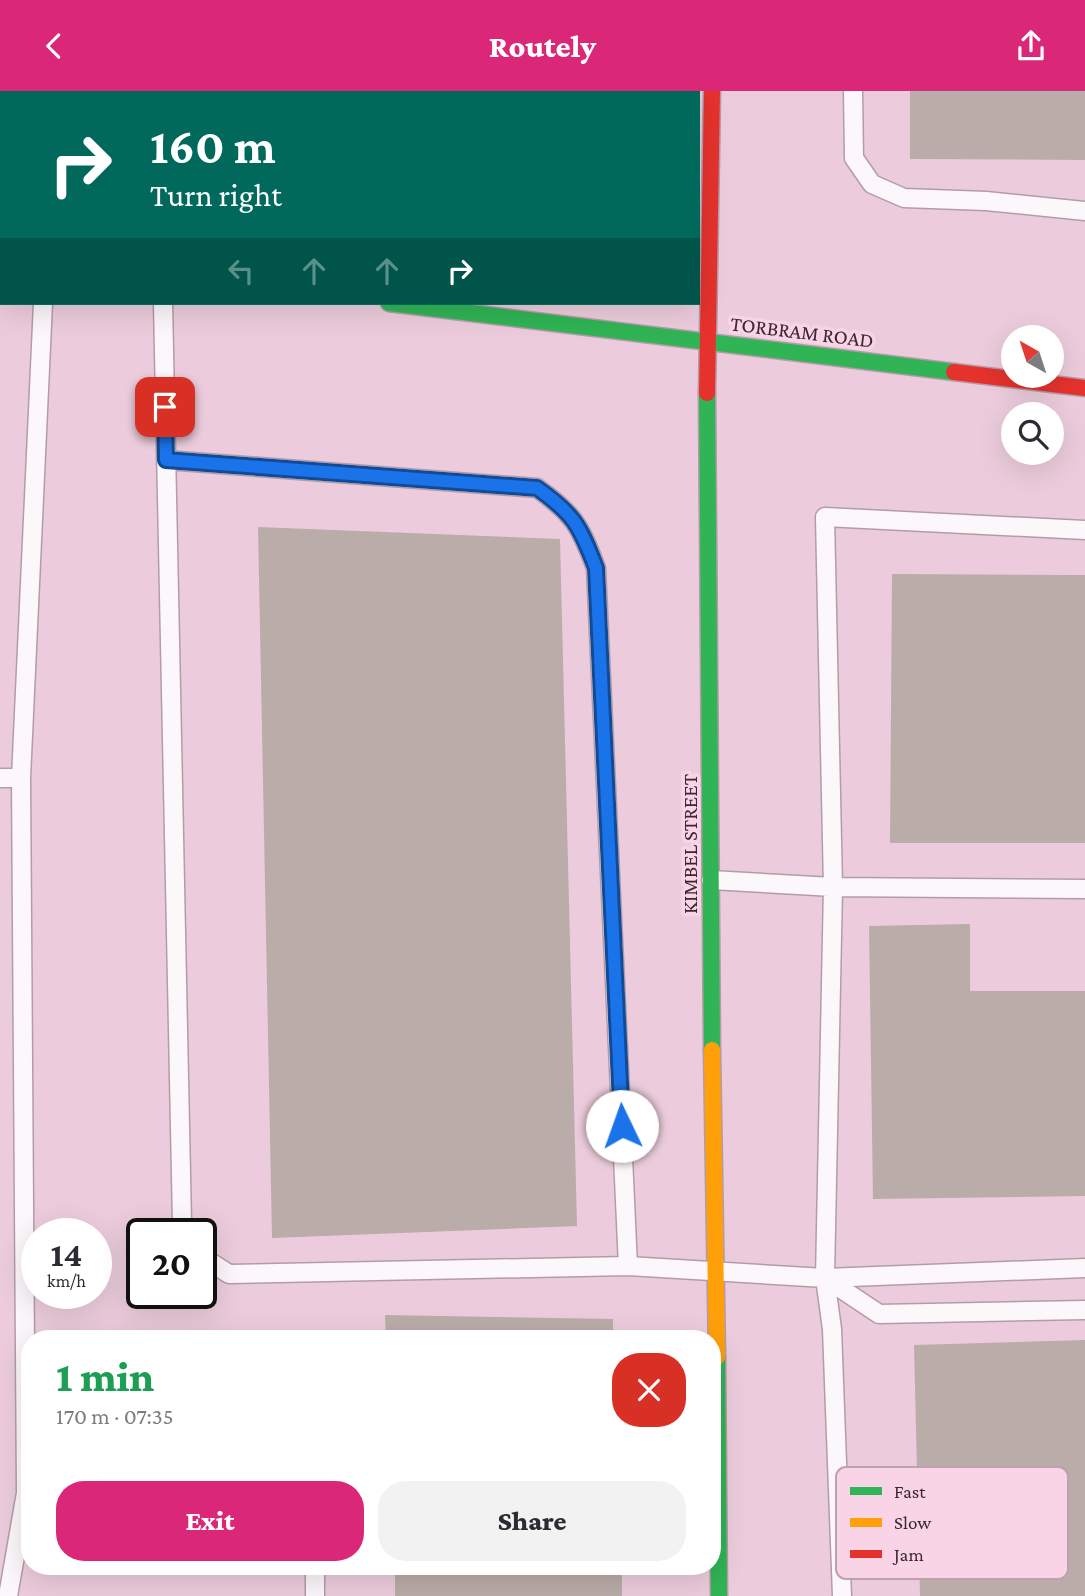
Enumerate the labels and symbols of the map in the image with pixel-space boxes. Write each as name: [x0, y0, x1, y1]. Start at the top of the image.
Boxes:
street label: TORBRAM ROAD: [729, 311, 875, 353]
north arrow: [1001, 325, 1064, 389]
pin: [135, 377, 195, 437]
street label: KIMBEL STREET: [678, 773, 702, 914]
position arrow: [585, 1089, 659, 1163]
speed limit sign: 20: [126, 1218, 217, 1309]
legend: [836, 1467, 1068, 1579]
text: Fast: [894, 1481, 926, 1502]
text: Slow: [894, 1512, 931, 1533]
text: Jam: [892, 1544, 924, 1565]

